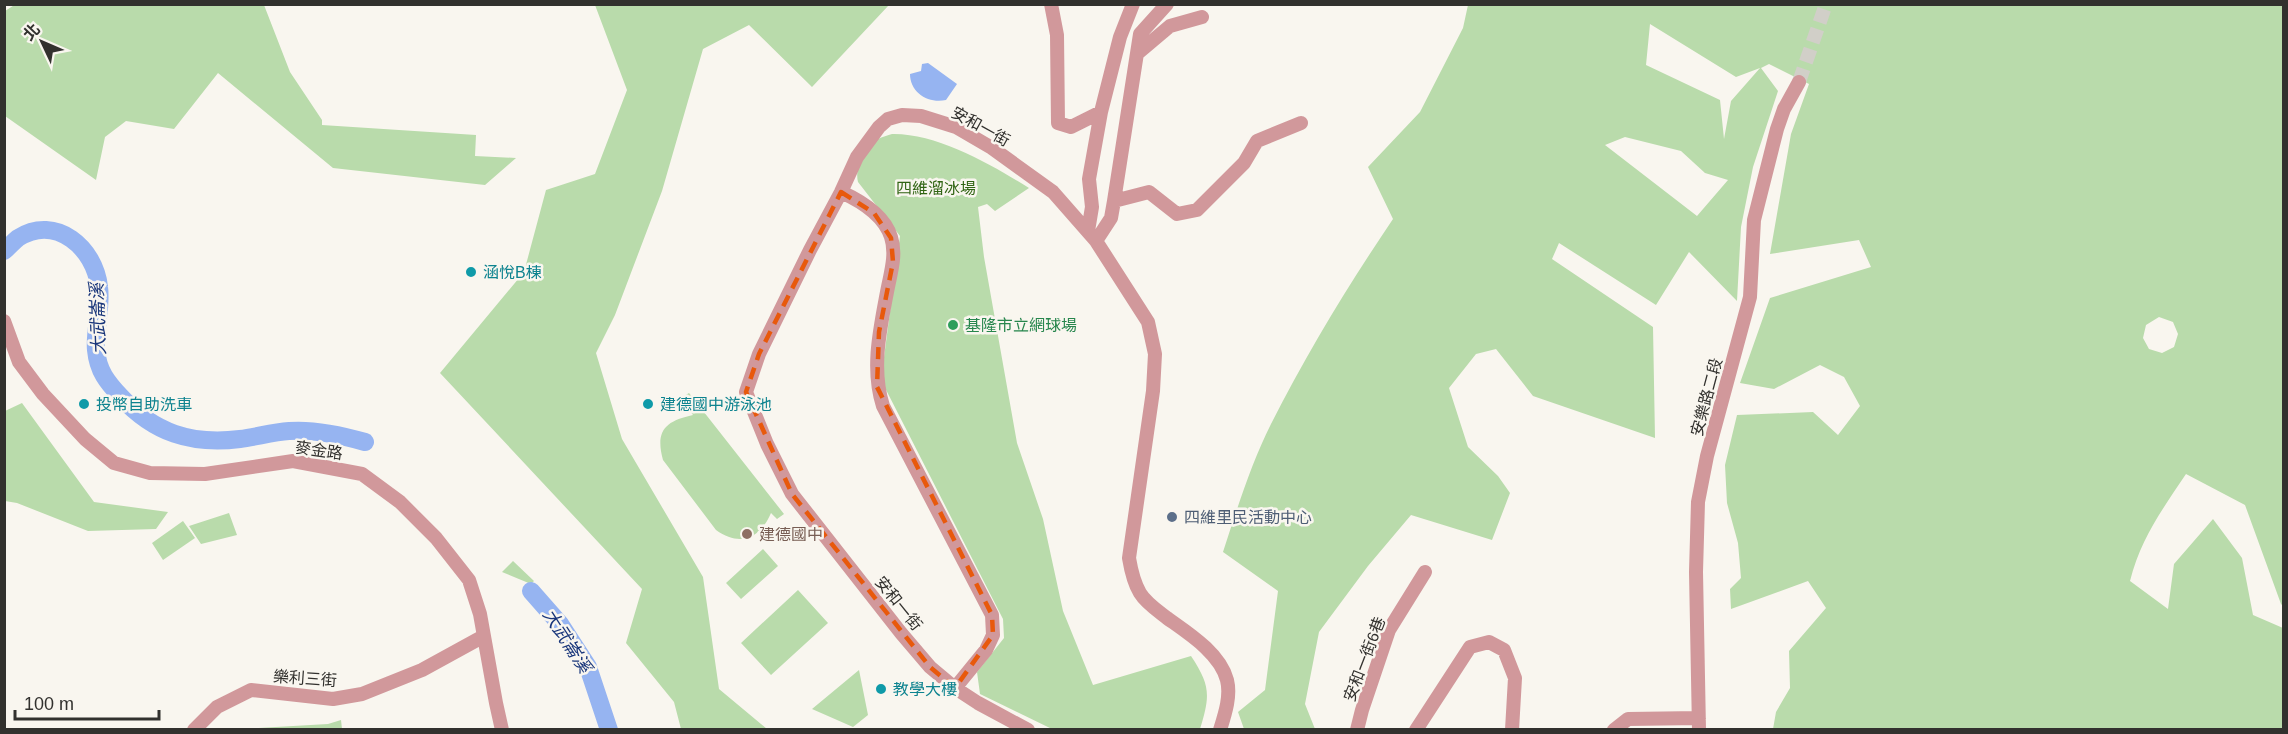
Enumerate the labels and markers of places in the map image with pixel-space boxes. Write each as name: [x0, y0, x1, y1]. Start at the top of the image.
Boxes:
place label: 涵悅B棟: [483, 264, 542, 281]
marker: 涵悅B棟: [464, 265, 478, 279]
place label: 基隆市立網球場: [965, 317, 1077, 334]
marker: 基隆市立網球場: [946, 318, 960, 332]
place label: 投幣自助洗車: [96, 396, 192, 413]
place label: 建德國中游泳池: [660, 396, 772, 413]
marker: 投幣自助洗車: [77, 397, 91, 411]
marker: 建德國中游泳池: [641, 397, 655, 411]
place label: 四維里民活動中心: [1184, 509, 1312, 526]
marker: 四維里民活動中心: [1165, 510, 1179, 524]
place label: 建德國中: [759, 526, 823, 543]
marker: 建德國中: [740, 527, 754, 541]
place label: 教學大樓: [893, 681, 957, 698]
marker: 教學大樓: [874, 682, 888, 696]

